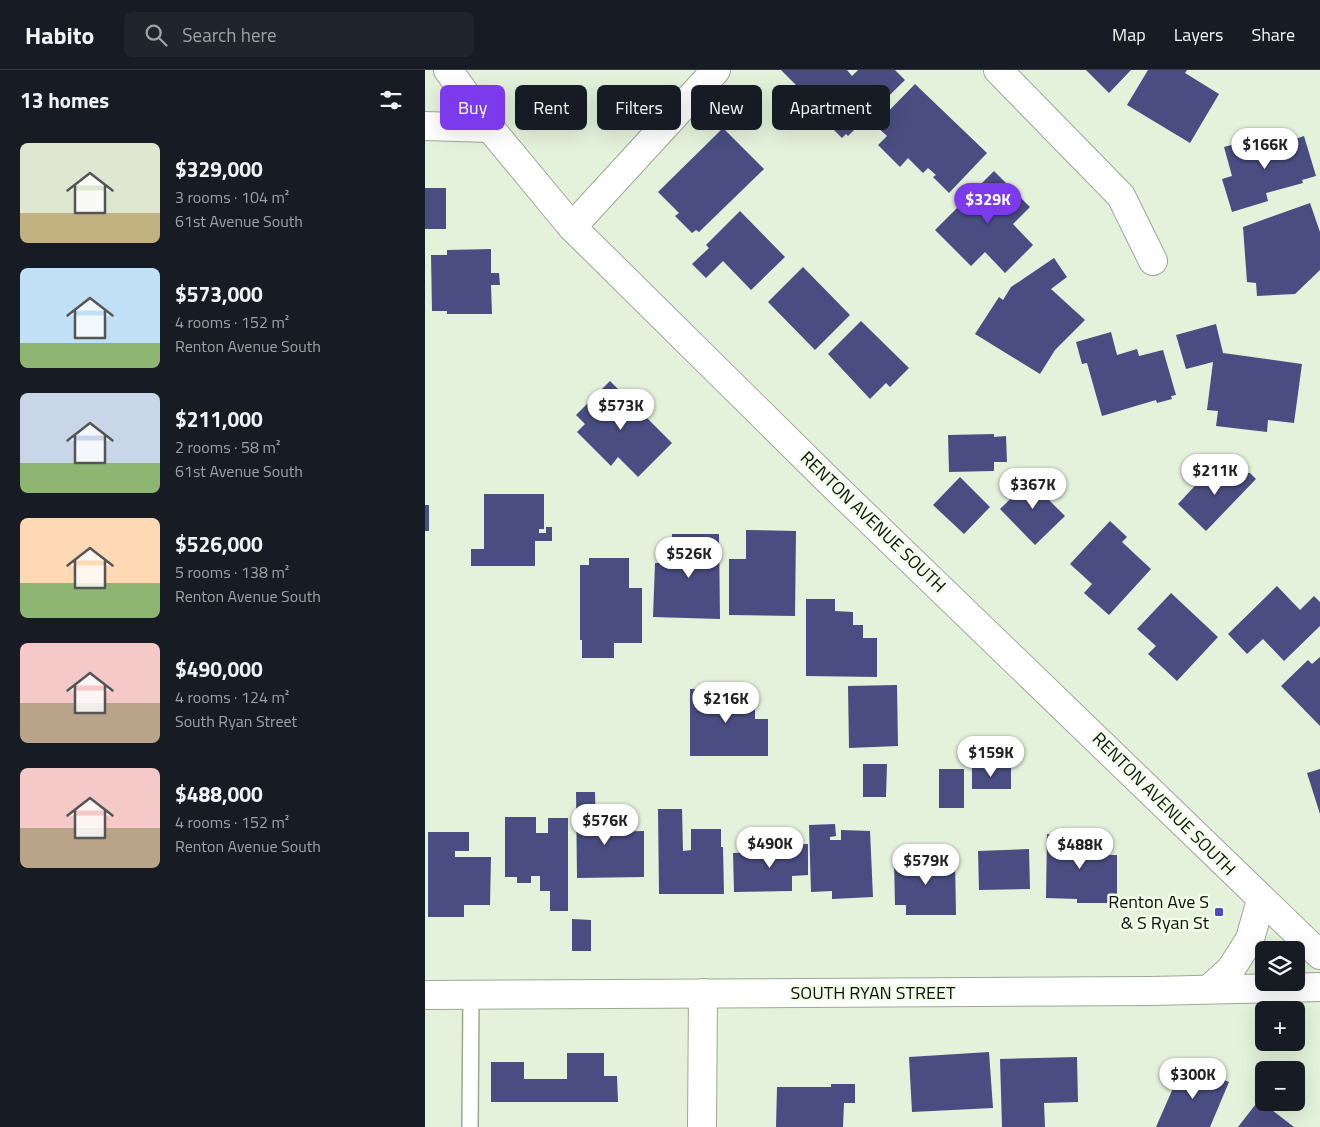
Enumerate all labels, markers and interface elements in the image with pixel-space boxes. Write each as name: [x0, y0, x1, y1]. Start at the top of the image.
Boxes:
search box: [124, 12, 474, 57]
text: Habito: [25, 17, 94, 53]
text: Search here: [182, 20, 277, 49]
icon: search: [142, 21, 170, 49]
text: Map: [1112, 21, 1146, 48]
text: Layers: [1174, 21, 1223, 48]
text: Share: [1251, 21, 1295, 48]
text: 13 homes: [20, 84, 109, 116]
chip: Buy: [440, 85, 505, 130]
chip: Rent: [515, 85, 587, 130]
chip: Filters: [597, 85, 681, 130]
chip: New: [691, 85, 762, 130]
chip: Apartment: [772, 85, 890, 130]
icon: filters: [377, 86, 405, 114]
pin: $166K: [1230, 128, 1300, 170]
text: $166K: [1242, 132, 1288, 156]
text: $329,000: [175, 153, 263, 185]
icon: home: [60, 163, 120, 223]
pin: $329K: [953, 182, 1023, 225]
text: 3 rooms · 104 m²: [175, 185, 289, 209]
text: $329K: [965, 187, 1011, 211]
text: 61st Avenue South: [175, 209, 303, 233]
text: $573,000: [175, 278, 263, 310]
icon: home: [60, 288, 120, 348]
text: 4 rooms · 152 m²: [175, 310, 289, 334]
text: Renton Avenue South: [175, 334, 321, 358]
pin: $573K: [586, 388, 656, 431]
text: $573K: [598, 393, 644, 417]
text: $211,000: [175, 403, 263, 435]
icon: home: [60, 413, 120, 473]
text: 2 rooms · 58 m²: [175, 435, 280, 459]
street label: RENTON AVENUE SOUTH: [794, 445, 952, 599]
pin: $211K: [1180, 454, 1250, 496]
text: $211K: [1192, 458, 1238, 482]
text: 61st Avenue South: [175, 459, 303, 483]
pin: $367K: [998, 468, 1068, 510]
text: $367K: [1010, 472, 1056, 496]
text: $526,000: [175, 528, 263, 560]
pin: $526K: [654, 536, 724, 579]
icon: home: [60, 538, 120, 598]
text: $526K: [666, 541, 712, 565]
text: 5 rooms · 138 m²: [175, 560, 289, 584]
text: Renton Avenue South: [175, 584, 321, 608]
text: $490,000: [175, 653, 263, 685]
icon: home: [60, 663, 120, 723]
pin: $216K: [691, 682, 761, 724]
text: 4 rooms · 124 m²: [175, 685, 289, 709]
text: $216K: [703, 686, 749, 710]
text: South Ryan Street: [175, 709, 297, 733]
street label: RENTON AVENUE SOUTH: [1086, 726, 1242, 882]
pin: $159K: [956, 736, 1026, 778]
text: $159K: [968, 740, 1014, 764]
text: $488,000: [175, 778, 263, 810]
icon: home: [60, 788, 120, 848]
pin: $576K: [570, 804, 640, 846]
text: $576K: [582, 808, 628, 832]
text: 4 rooms · 152 m²: [175, 810, 289, 834]
pin: $490K: [735, 826, 805, 869]
pin: $488K: [1045, 828, 1115, 870]
text: $490K: [747, 831, 793, 855]
text: $488K: [1057, 832, 1103, 856]
text: Renton Avenue South: [175, 834, 321, 858]
pin: $579K: [891, 844, 961, 886]
text: $579K: [903, 848, 949, 872]
place label: Renton Ave S & S Ryan St: [1108, 888, 1210, 936]
marker: Renton Ave S & S Ryan St: [1213, 906, 1225, 918]
map controls: [1255, 941, 1305, 1111]
button: layers: [1255, 941, 1305, 991]
street label: SOUTH RYAN STREET: [791, 979, 956, 1006]
button: +: [1255, 1001, 1305, 1051]
pin: $300K: [1158, 1058, 1228, 1100]
button: −: [1255, 1061, 1305, 1111]
text: $300K: [1170, 1062, 1216, 1086]

